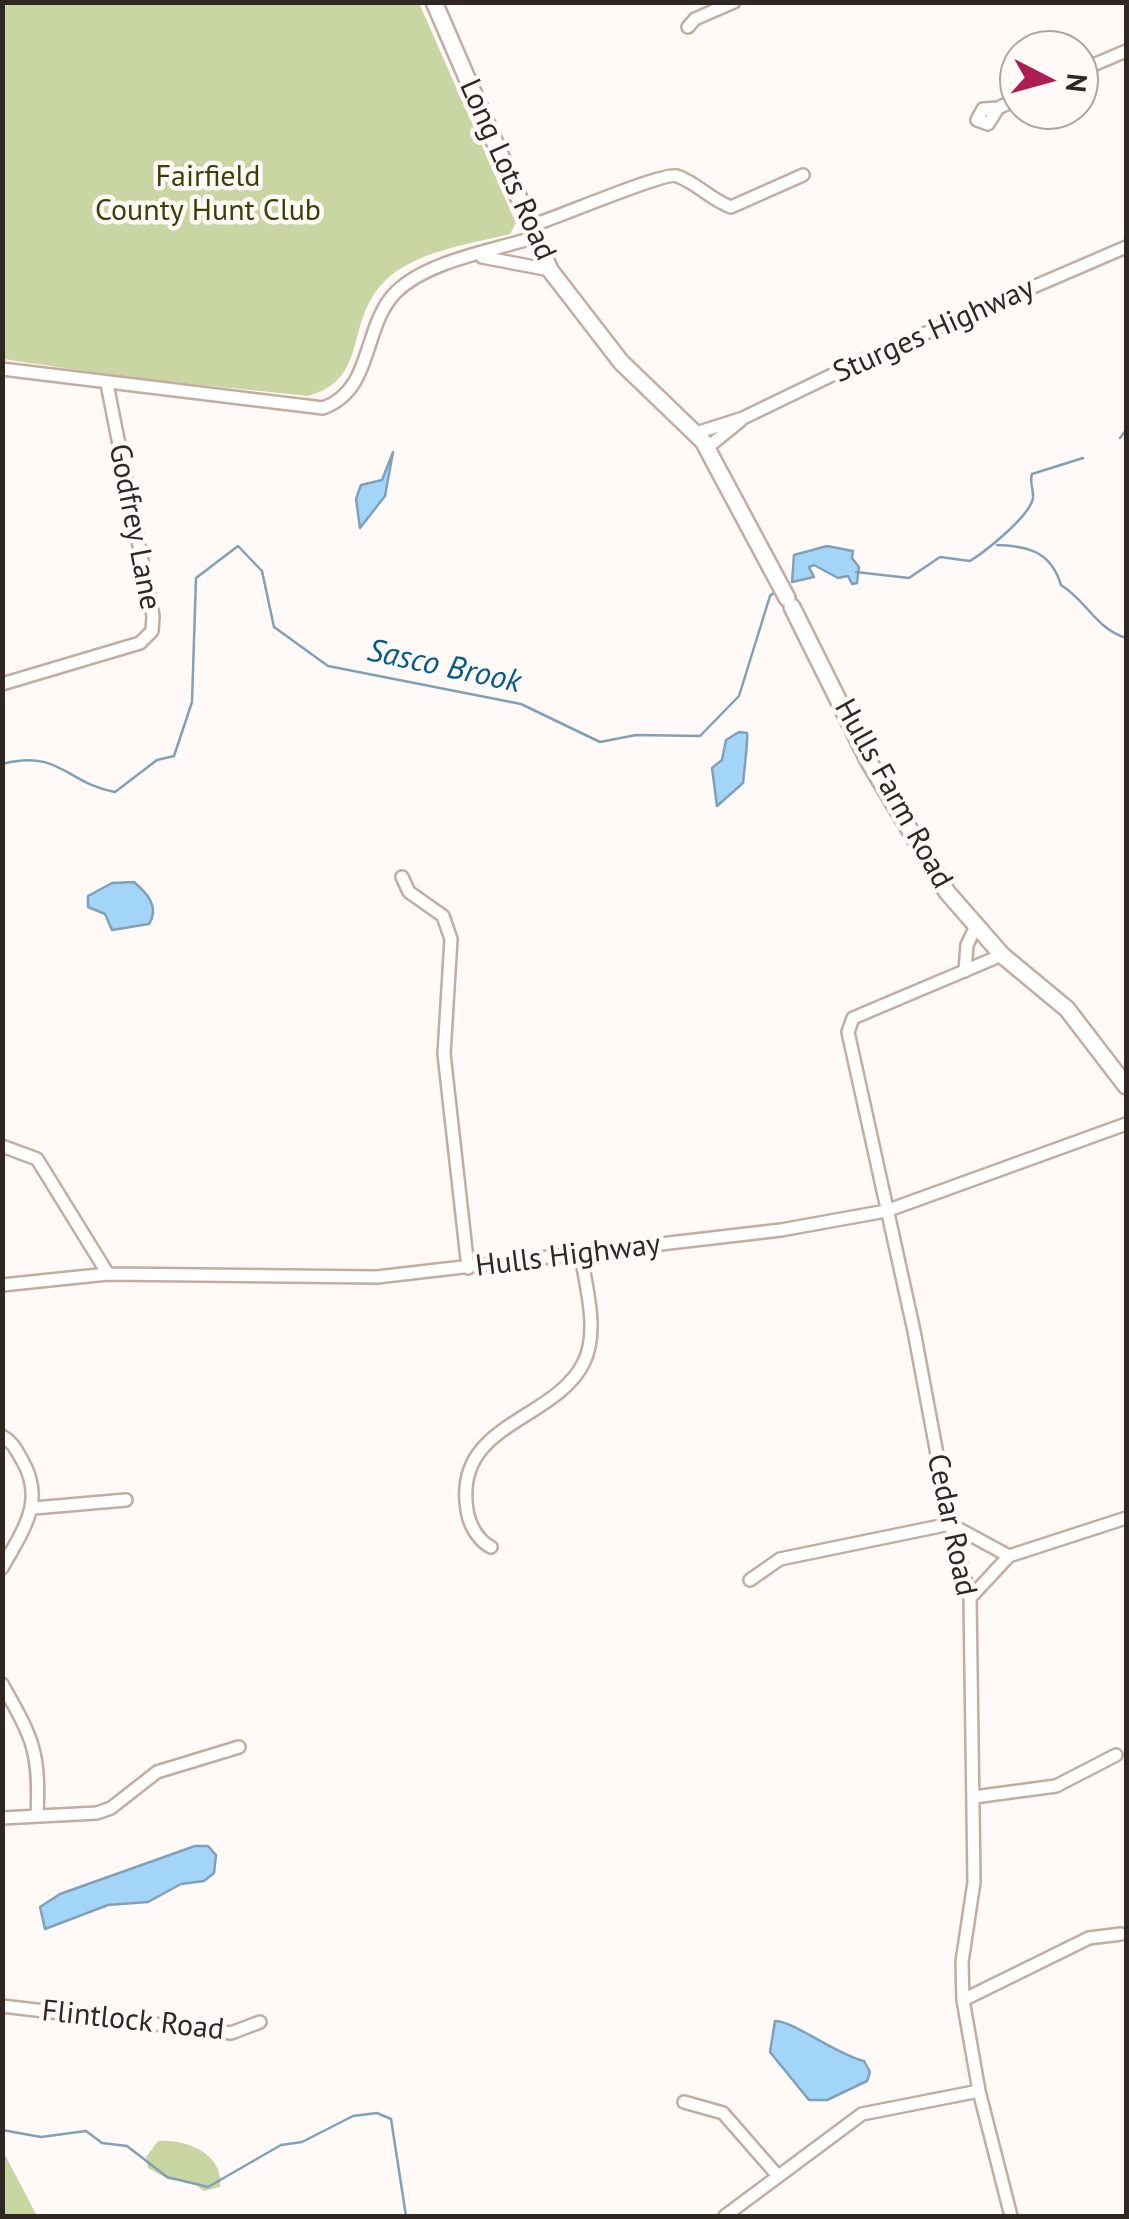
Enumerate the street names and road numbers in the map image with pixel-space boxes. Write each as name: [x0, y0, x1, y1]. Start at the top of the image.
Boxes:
street label: Long Lots Road: [451, 74, 563, 266]
street label: Sturges Highway: [828, 271, 1040, 391]
street label: Godfrey Lane: [100, 441, 168, 613]
street label: Hulls Farm Road: [826, 693, 960, 895]
street label: Hulls Highway: [473, 1227, 663, 1285]
street label: Cedar Road: [918, 1451, 984, 1599]
street label: Flintlock Road: [40, 1994, 226, 2048]

